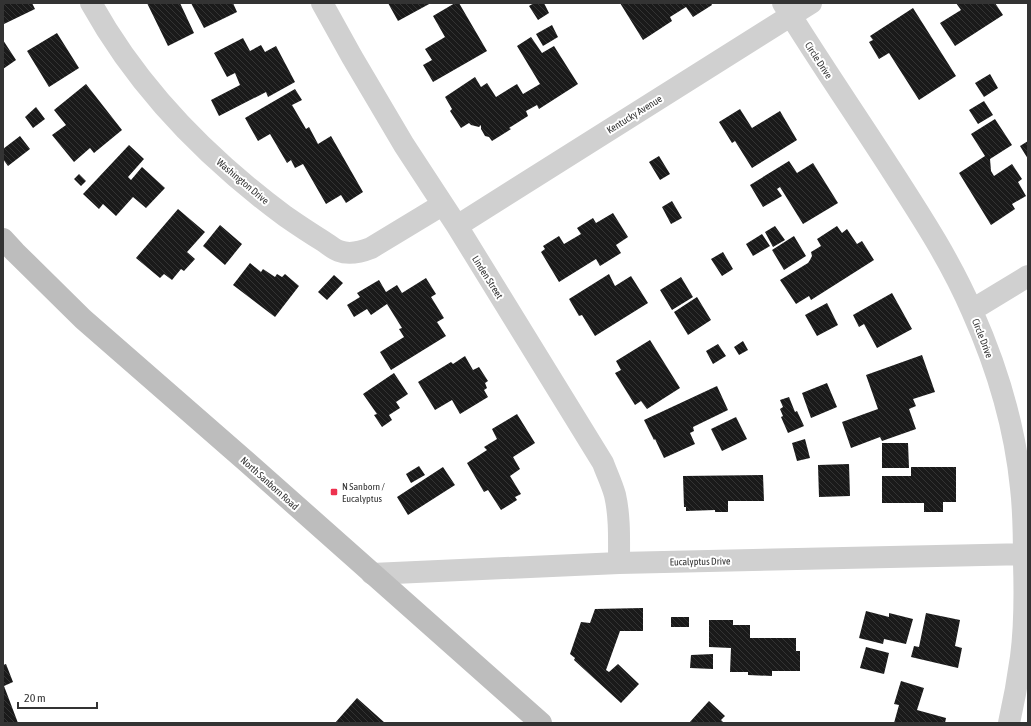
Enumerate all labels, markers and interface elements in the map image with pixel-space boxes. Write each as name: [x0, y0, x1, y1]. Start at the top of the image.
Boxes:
street label: Circle Drive: [803, 40, 835, 81]
street label: Kentucky Avenue: [605, 93, 664, 136]
street label: Washington Drive: [214, 156, 271, 207]
street label: Linden Street: [470, 254, 505, 301]
street label: Circle Drive: [970, 317, 995, 360]
street label: North Sanborn Road: [239, 455, 301, 512]
place label: N Sanborn / Eucalyptus: [342, 481, 386, 504]
marker: N Sanborn / Eucalyptus: [329, 487, 339, 497]
street label: Eucalyptus Drive: [669, 555, 731, 568]
scale bar: [18, 684, 97, 710]
text: 20 m: [24, 691, 46, 705]

